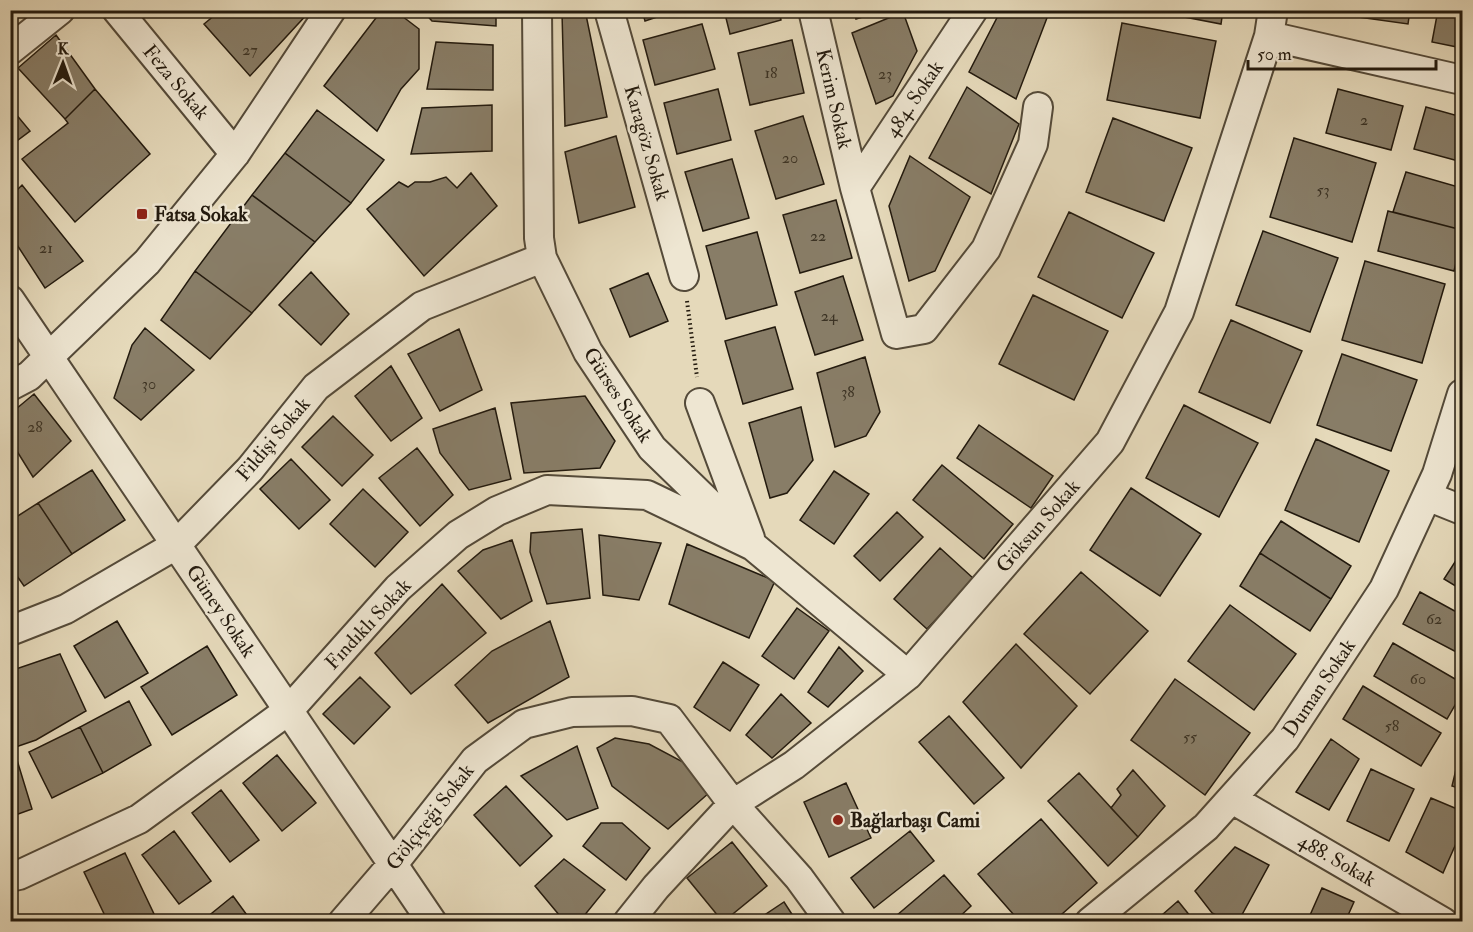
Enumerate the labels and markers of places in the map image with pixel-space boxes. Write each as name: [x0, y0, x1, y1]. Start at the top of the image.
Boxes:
place label: Fatsa Sokak: [154, 202, 248, 227]
marker: Fatsa Sokak: [135, 207, 149, 221]
place label: Bağlarbaşı Cami: [850, 808, 981, 834]
marker: Bağlarbaşı Cami: [831, 813, 845, 827]

